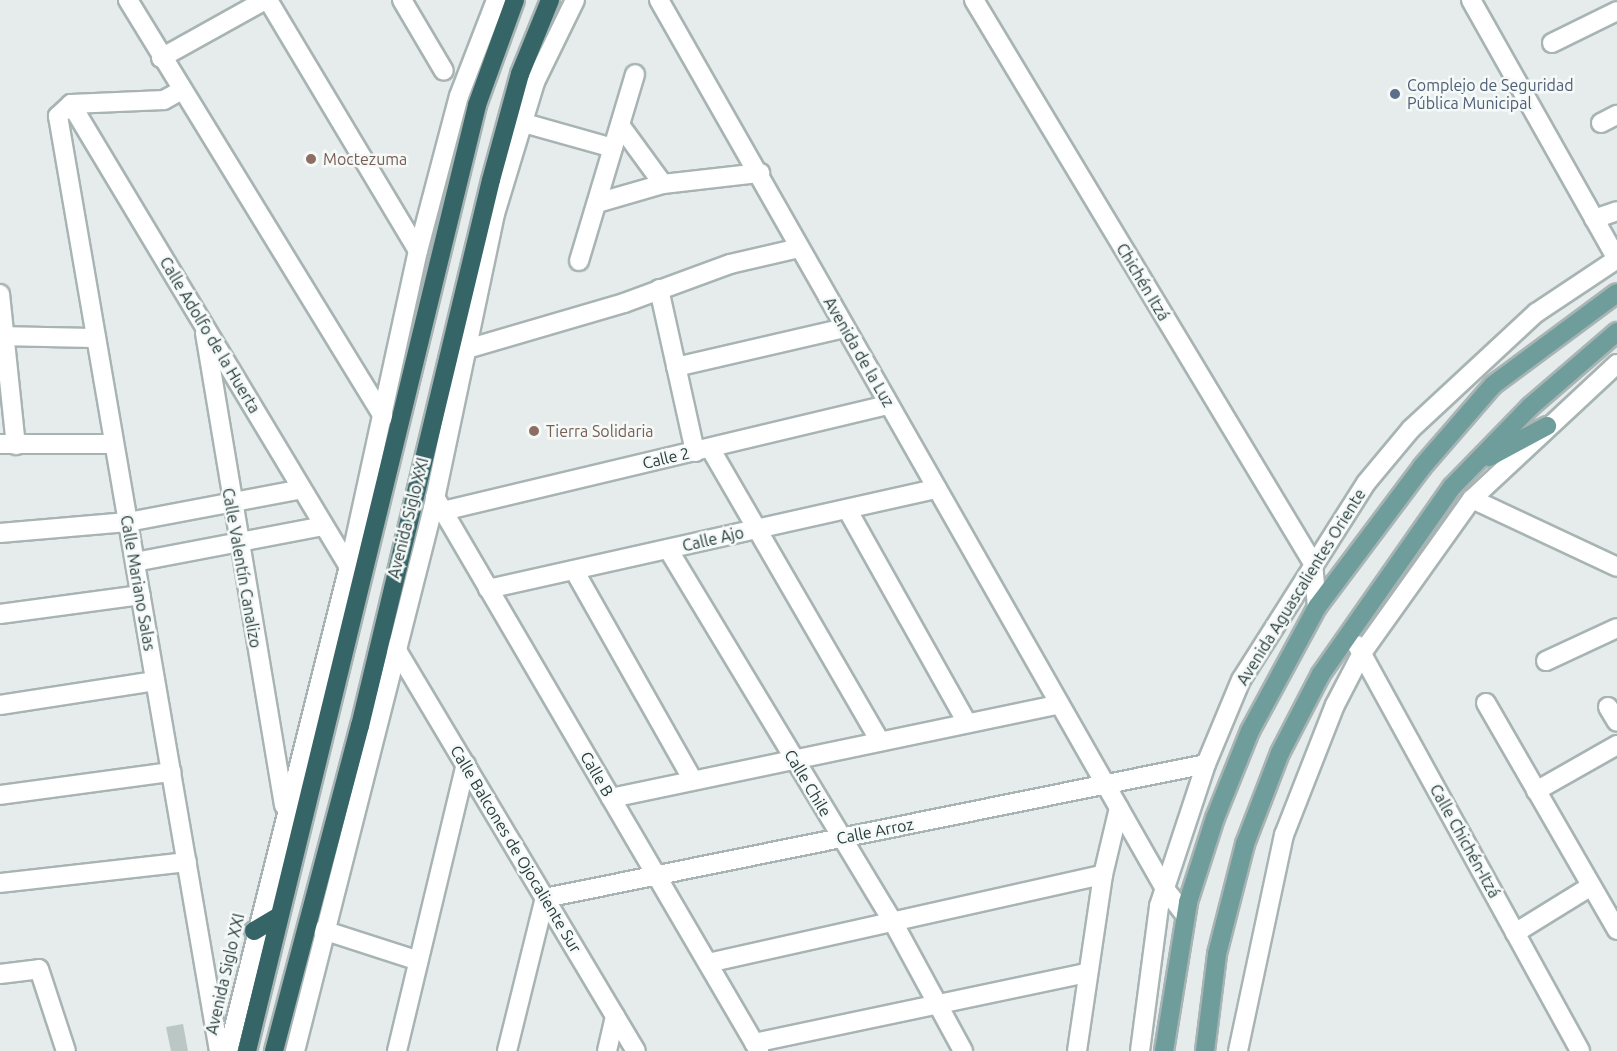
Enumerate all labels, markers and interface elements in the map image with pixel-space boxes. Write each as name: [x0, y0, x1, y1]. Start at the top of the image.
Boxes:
place label: Complejo de Seguridad Pública Municipal: [1407, 75, 1574, 113]
marker: Complejo de Seguridad Pública Municipal: [1388, 87, 1402, 101]
place label: Moctezuma: [323, 149, 407, 169]
marker: Moctezuma: [304, 152, 318, 166]
street label: Chichén Itzá: [1112, 240, 1174, 324]
street label: Calle Adolfo de la Huerta: [156, 253, 264, 417]
street label: Avenida de la Luz: [820, 294, 898, 410]
place label: Tierra Solidaria: [546, 421, 654, 441]
marker: Tierra Solidaria: [527, 424, 541, 438]
street label: Calle 2: [640, 443, 692, 473]
street label: Avenida Siglo XXI: [384, 456, 432, 580]
street label: Avenida Aguascalientes Oriente: [1233, 485, 1369, 689]
street label: Calle Valentín Canalizo: [218, 486, 266, 650]
street label: Calle Mariano Salas: [117, 514, 159, 652]
street label: Calle Ajo: [680, 523, 746, 555]
street label: Calle Balcones de Ojocaliente Sur: [446, 742, 586, 956]
street label: Calle Chile: [781, 746, 835, 820]
street label: Calle B: [576, 748, 618, 800]
street label: Calle Chichén-Itzá: [1426, 781, 1504, 901]
street label: Calle Arroz: [835, 814, 915, 848]
street label: Avenida Siglo XXI: [202, 911, 248, 1037]

